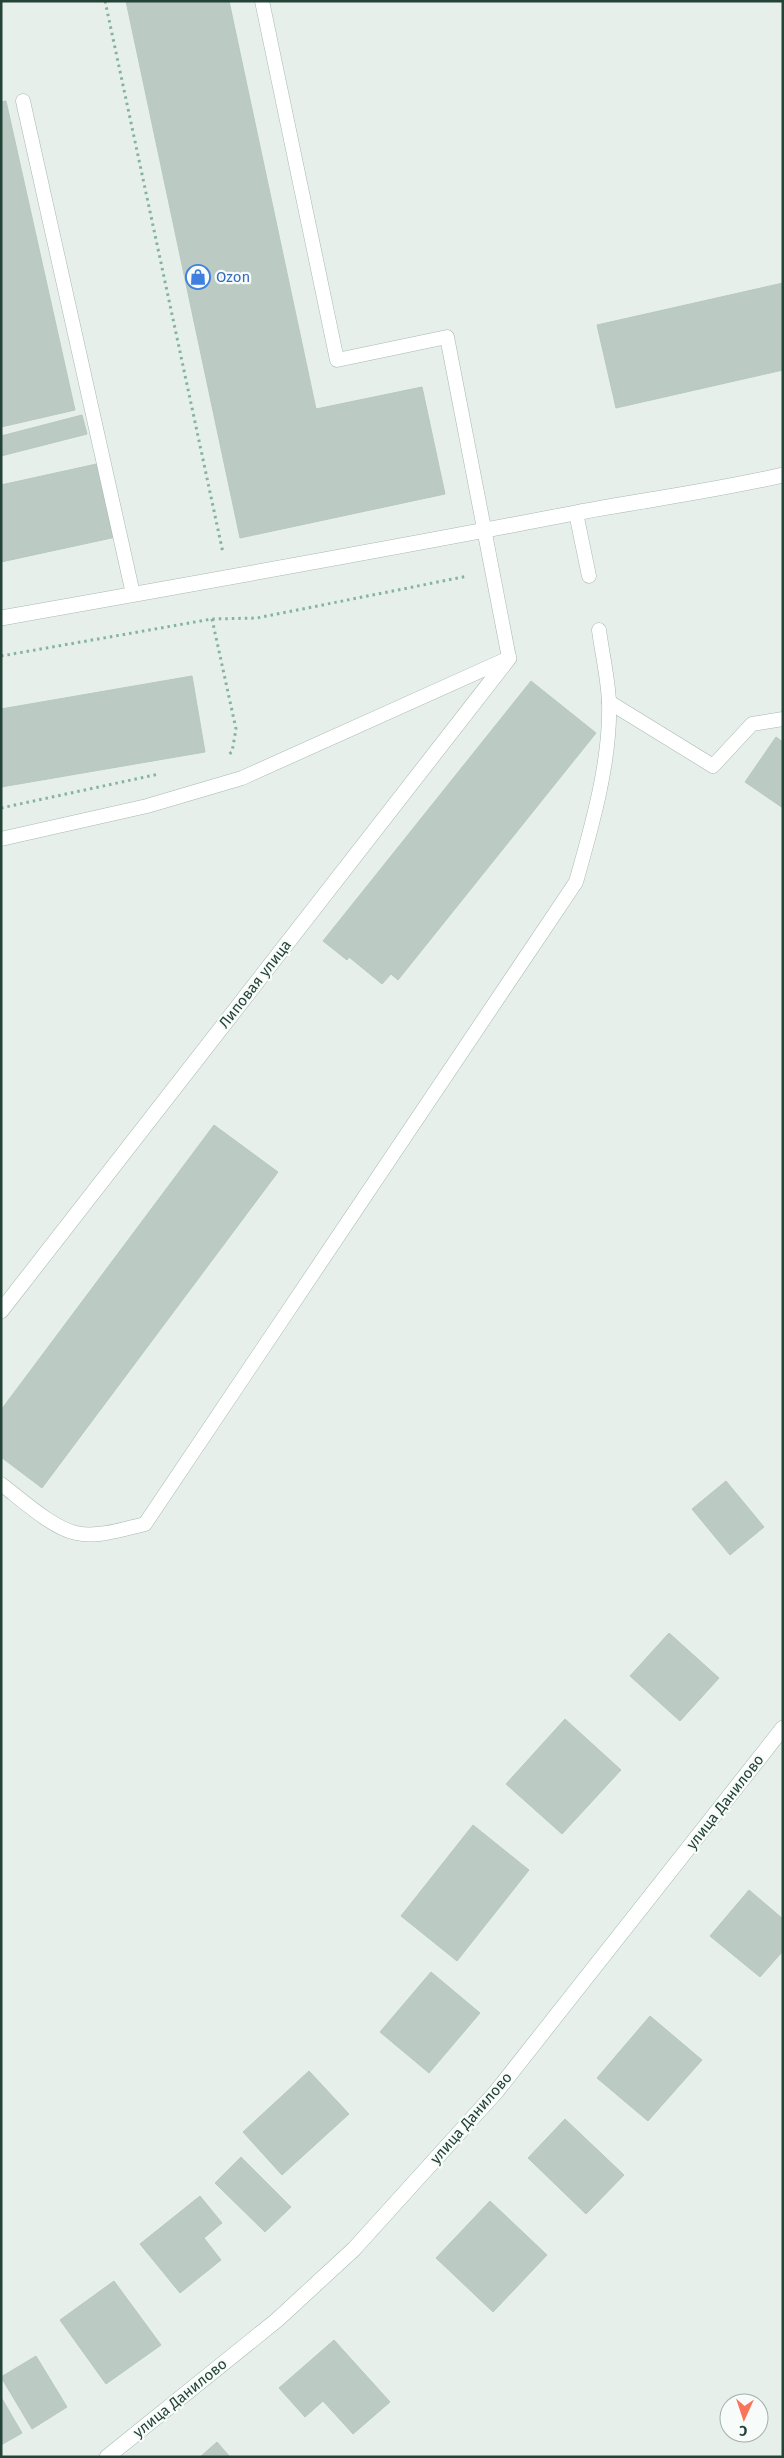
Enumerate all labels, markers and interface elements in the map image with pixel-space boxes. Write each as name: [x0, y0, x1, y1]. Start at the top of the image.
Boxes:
shop icon: Ozon: [185, 264, 211, 290]
place label: Ozon: [216, 268, 250, 286]
street label: Липовая улица: [215, 936, 295, 1032]
street label: улица Данилово: [682, 1751, 768, 1853]
street label: улица Данилово: [426, 2068, 516, 2168]
street label: улица Данилово: [129, 2355, 231, 2441]
north arrow: [719, 2393, 769, 2443]
text: С: [739, 2422, 748, 2439]

